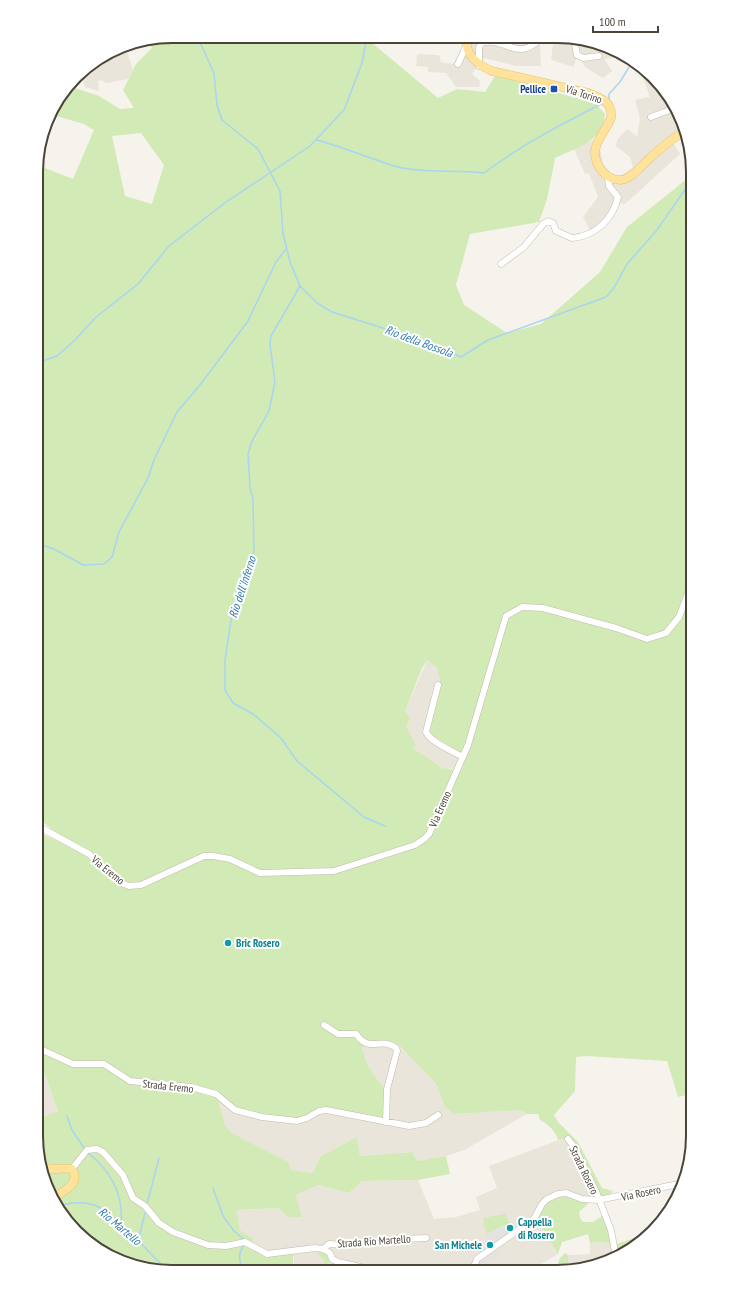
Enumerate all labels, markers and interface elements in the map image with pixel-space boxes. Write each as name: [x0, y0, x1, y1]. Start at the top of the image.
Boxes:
scale bar: [593, 8, 658, 34]
text: 100 m: [599, 14, 626, 29]
street label: Via Torino: [563, 81, 604, 107]
place label: Pellice: [520, 82, 546, 96]
marker: Pellice: [549, 84, 559, 94]
water label: Rio della Bossola: [383, 322, 456, 361]
water label: Rio dell'Inferno: [225, 554, 259, 620]
street label: Via Eremo: [425, 788, 454, 830]
street label: Via Eremo: [88, 852, 128, 888]
place label: Bric Rosero: [236, 936, 280, 950]
marker: Bric Rosero: [223, 938, 233, 948]
street label: Strada Eremo: [142, 1076, 194, 1096]
street label: Strada Rosero: [566, 1143, 602, 1197]
street label: Via Rosero: [619, 1182, 662, 1204]
water label: Rio Martello: [96, 1204, 145, 1249]
place label: Cappella di Rosero: [518, 1215, 554, 1242]
marker: Cappella di Rosero: [505, 1223, 515, 1233]
street label: Strada Rio Martello: [337, 1231, 411, 1251]
place label: San Michele: [435, 1238, 482, 1252]
marker: San Michele: [485, 1240, 495, 1250]

